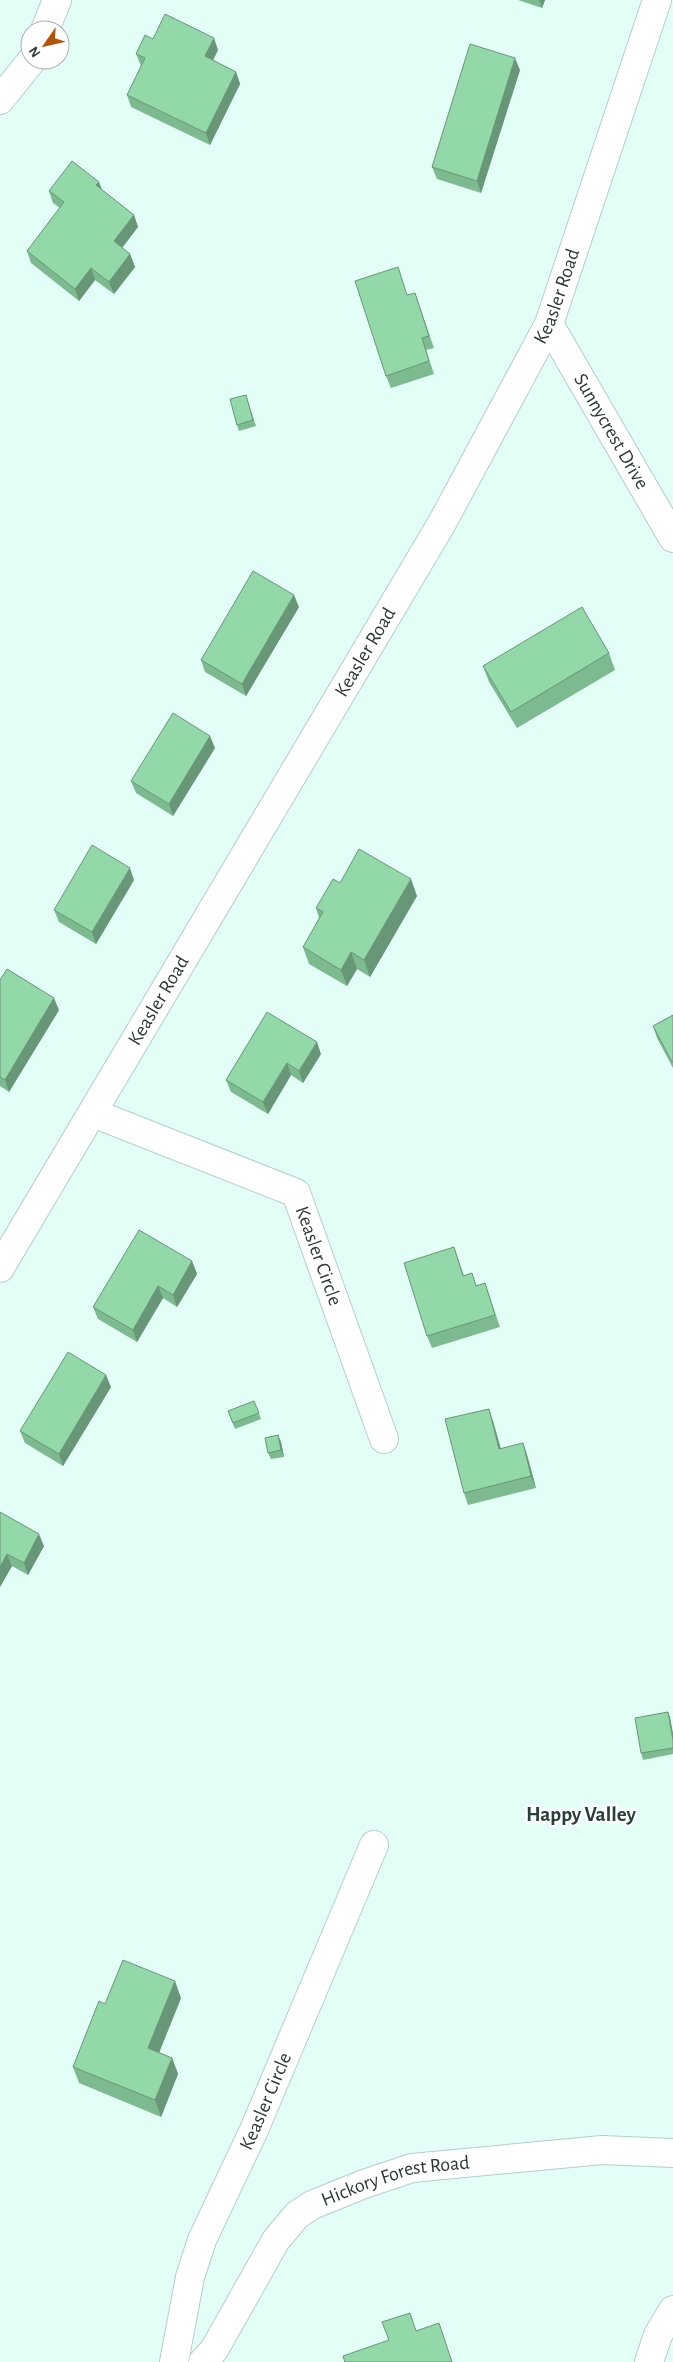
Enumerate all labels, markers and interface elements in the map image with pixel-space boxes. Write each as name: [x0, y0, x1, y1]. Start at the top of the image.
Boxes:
north arrow: [20, 20, 70, 70]
text: N: [27, 44, 44, 60]
street label: Keasler Road: [530, 246, 583, 347]
street label: Sunnycrest Drive: [570, 370, 652, 492]
street label: Keasler Road: [331, 604, 399, 700]
street label: Keasler Road: [125, 952, 193, 1049]
street label: Keasler Circle: [292, 1204, 345, 1308]
district label: Happy Valley: [526, 1804, 637, 1825]
street label: Keasler Circle: [236, 2050, 295, 2153]
street label: Hickory Forest Road: [318, 2153, 471, 2210]

